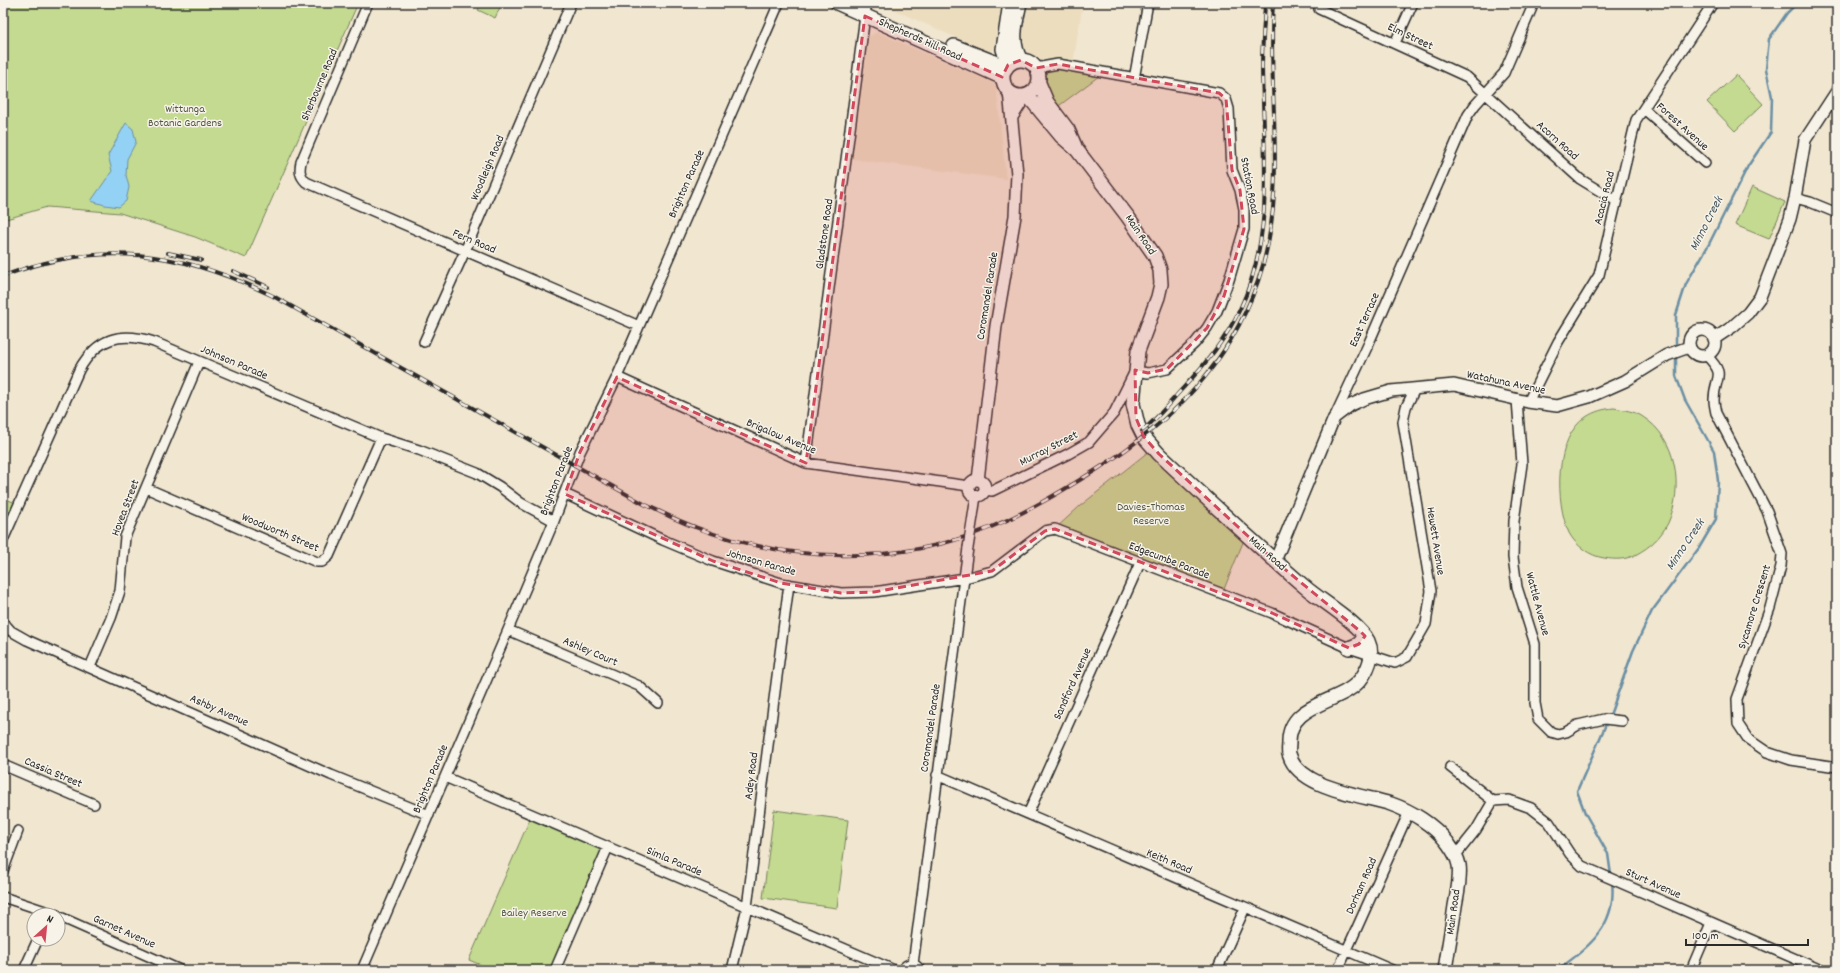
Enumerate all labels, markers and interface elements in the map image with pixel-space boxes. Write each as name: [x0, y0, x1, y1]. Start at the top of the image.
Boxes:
street label: Shepherds Hill Road: [876, 14, 964, 66]
street label: Elm Street: [1384, 19, 1436, 55]
street label: Sherbourne Road: [297, 46, 343, 124]
street label: Forest Avenue: [1652, 99, 1712, 155]
park label: Wittunga Botanic Gardens: [148, 101, 222, 132]
street label: Acorn Road: [1532, 117, 1582, 165]
street label: Woodleigh Road: [467, 133, 509, 203]
street label: Brighton Parade: [664, 147, 710, 221]
street label: Station Road: [1235, 156, 1263, 216]
street label: Acacia Road: [1590, 169, 1620, 227]
water label: Minno Creek: [1685, 192, 1730, 255]
street label: Gladstone Road: [812, 198, 838, 270]
street label: Main Road: [1120, 211, 1160, 259]
street label: Fern Road: [450, 225, 498, 259]
street label: Coromandel Parade: [973, 251, 1003, 341]
street label: East Terrace: [1345, 290, 1385, 350]
street label: Johnson Parade: [198, 341, 270, 385]
street label: Watahuna Avenue: [1465, 366, 1547, 400]
street label: Brigalow Avenue: [743, 415, 819, 459]
street label: Murray Street: [1017, 427, 1082, 471]
street label: Brighton Parade: [536, 444, 578, 518]
street label: Hovea Street: [107, 477, 145, 539]
park label: Davies-Thomas Reserve: [1117, 499, 1185, 530]
street label: Hewett Avenue: [1421, 506, 1449, 576]
street label: Woodworth Street: [239, 509, 322, 557]
water label: Minno Creek: [1662, 514, 1711, 575]
street label: Main Road: [1244, 532, 1290, 576]
street label: Edgecumbe Parade: [1126, 538, 1212, 584]
street label: Johnson Parade: [724, 545, 798, 581]
street label: Sycamore Crescent: [1734, 562, 1776, 651]
street label: Wattle Avenue: [1520, 570, 1554, 638]
street label: Ashley Court: [560, 633, 621, 671]
street label: Sandford Avenue: [1050, 645, 1096, 723]
street label: Coromandel Parade: [916, 683, 946, 773]
street label: Ashby Avenue: [187, 690, 251, 732]
street label: Brighton Parade: [409, 742, 453, 816]
street label: Adey Road: [741, 751, 763, 801]
street label: Cassia Street: [21, 753, 85, 793]
street label: Simla Parade: [644, 843, 704, 881]
street label: Keith Road: [1144, 845, 1194, 879]
street label: Dorham Road: [1342, 855, 1382, 917]
street label: Sturt Avenue: [1622, 864, 1684, 904]
street label: Main Road: [1442, 888, 1466, 936]
park label: Bailey Reserve: [501, 905, 567, 922]
north arrow: [26, 907, 66, 947]
street label: Garnet Avenue: [90, 911, 158, 953]
text: N: [44, 912, 56, 928]
scale bar: [1686, 921, 1808, 947]
text: 100 m: [1692, 928, 1719, 945]

